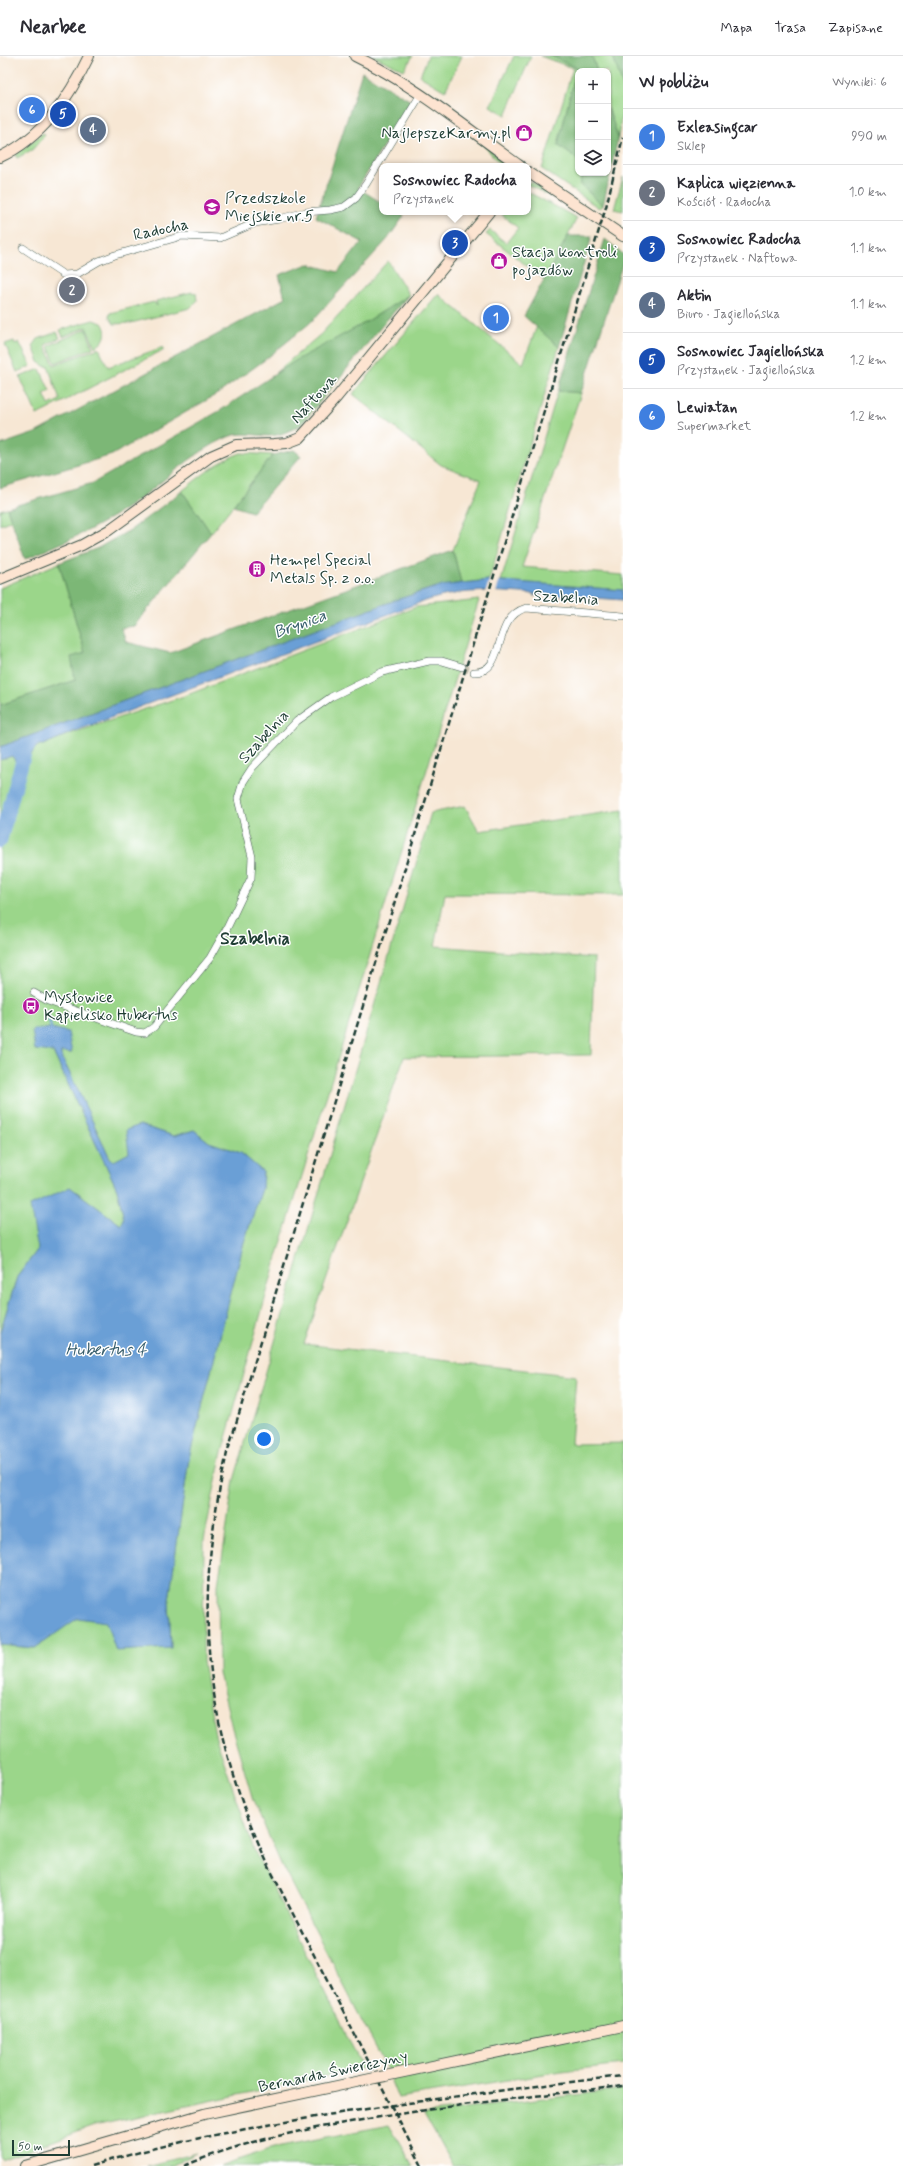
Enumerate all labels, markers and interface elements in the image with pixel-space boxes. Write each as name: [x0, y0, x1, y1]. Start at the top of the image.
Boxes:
text: Nearbee: [20, 15, 86, 40]
text: Mapa: [721, 19, 752, 37]
text: Trasa: [774, 19, 806, 37]
text: Zapisane: [828, 19, 883, 37]
map controls: [575, 68, 611, 176]
button: +: [575, 68, 611, 104]
text: W pobliżu: [639, 71, 708, 93]
text: Wyniki: 6: [832, 74, 887, 91]
pin: 6: [19, 95, 45, 125]
pin: 5: [50, 99, 76, 129]
button: −: [575, 104, 611, 140]
pin: 4: [80, 115, 106, 145]
text: Exleasingcar: [677, 118, 758, 138]
place label: NajlepszeKarmy.pl: [381, 123, 511, 144]
shop icon: NajlepszeKarmy.pl: [514, 123, 534, 143]
text: 1: [649, 128, 655, 145]
text: 990 m: [851, 128, 887, 145]
text: Sklep: [677, 138, 706, 155]
button: layers: [575, 140, 611, 176]
popup: [379, 163, 531, 215]
text: Sosnowiec Radocha: [393, 171, 517, 191]
text: Kaplica więzienna: [677, 174, 795, 194]
text: 2: [649, 184, 655, 201]
text: 1.0 km: [849, 184, 887, 201]
place label: Przedszkole Miejskie nr.5: [225, 188, 314, 227]
text: Przystanek: [393, 191, 454, 208]
text: Kościół · Radocha: [677, 194, 771, 211]
school or university icon: Przedszkole Miejskie nr.5: [202, 197, 222, 217]
street label: Radocha: [131, 214, 191, 246]
pin: 3: [442, 228, 468, 258]
text: Sosnowiec Radocha: [677, 230, 801, 250]
text: 3: [649, 240, 655, 257]
text: 1.1 km: [850, 240, 887, 257]
place label: Stacja kontroli pojazdów: [512, 242, 617, 281]
text: Przystanek · Naftowa: [677, 250, 797, 267]
shop icon: Stacja kontroli pojazdów: [489, 251, 509, 271]
pin: 2: [59, 275, 85, 305]
text: Aktin: [677, 286, 712, 306]
text: 4: [648, 296, 656, 313]
text: 1.1 km: [850, 296, 887, 313]
pin: 1: [483, 303, 509, 333]
text: Biuro · Jagiellońska: [677, 306, 780, 323]
text: Sosnowiec Jagiellońska: [677, 342, 824, 362]
text: 5: [648, 352, 656, 369]
text: 1.2 km: [850, 352, 887, 369]
text: Przystanek · Jagiellońska: [677, 362, 815, 379]
street label: Naftowa: [286, 369, 342, 428]
text: Lewiatan: [677, 398, 737, 418]
text: 6: [649, 408, 655, 425]
text: 1.2 km: [850, 408, 887, 425]
text: Supermarket: [677, 418, 751, 435]
place label: Hempel Special Metals Sp. z o.o.: [270, 550, 374, 589]
building icon: Hempel Special Metals Sp. z o.o.: [247, 559, 267, 579]
street label: Szabelnia: [533, 585, 600, 611]
water label: Brynica: [271, 604, 330, 644]
street label: Szabelnia: [234, 706, 294, 768]
district label: Szabelnia: [220, 928, 290, 950]
place label: Mysłowice Kąpielisko Hubertus: [44, 987, 178, 1026]
bus stop icon: Mysłowice Kąpielisko Hubertus: [21, 996, 41, 1016]
water label: Hubertus 4: [65, 1339, 148, 1361]
your location: [254, 1429, 274, 1449]
street label: Bernarda Świerczyny: [256, 2046, 410, 2098]
scale bar: [12, 2138, 70, 2157]
text: 50 m: [18, 2140, 43, 2154]

